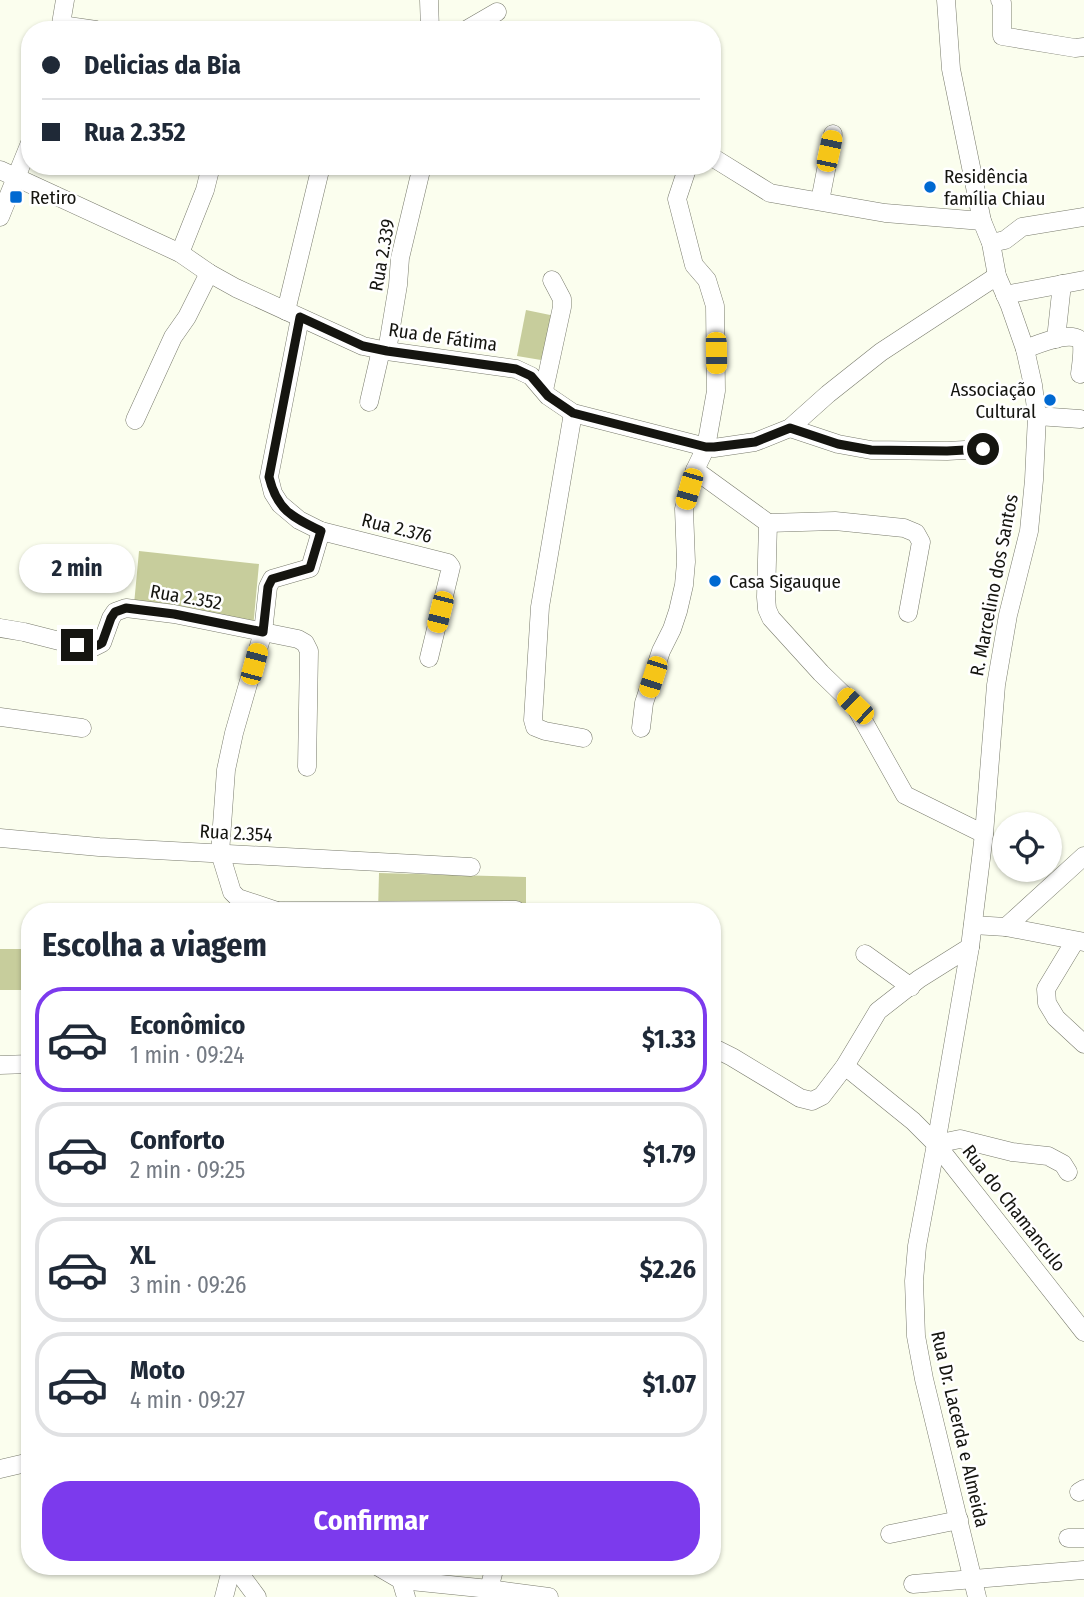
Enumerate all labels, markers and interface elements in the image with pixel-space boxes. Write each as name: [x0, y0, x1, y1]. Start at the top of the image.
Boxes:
text: Delicias da Bia: [84, 50, 241, 81]
text: Rua 2.352: [84, 117, 186, 148]
car: [815, 128, 844, 174]
place label: Residência família Chiau: [944, 165, 1045, 210]
marker: Residência família Chiau: [922, 179, 938, 195]
place label: Retiro: [30, 186, 77, 209]
marker: Retiro: [8, 189, 24, 205]
street label: Rua 2.339: [364, 217, 400, 293]
street label: Rua de Fátima: [387, 318, 499, 356]
car: [706, 332, 727, 374]
place label: Associação Cultural: [950, 378, 1036, 423]
marker: Associação Cultural: [1042, 392, 1058, 408]
route start: [967, 433, 999, 465]
car: [674, 466, 705, 512]
street label: R. Marcelino dos Santos: [965, 492, 1023, 678]
street label: Rua 2.376: [359, 508, 435, 548]
callout: 2 min: [19, 544, 135, 592]
text: 2 min: [52, 554, 103, 582]
place label: Casa Sigauque: [729, 570, 841, 593]
marker: Casa Sigauque: [707, 573, 723, 589]
street label: Rua 2.352: [148, 579, 224, 615]
car: [425, 589, 456, 635]
route end: [61, 629, 93, 661]
car: [239, 641, 270, 687]
car: [637, 654, 670, 700]
car: [833, 684, 878, 728]
map controls: [992, 812, 1062, 882]
button: locate: [992, 812, 1062, 882]
street label: Rua 2.354: [199, 820, 273, 846]
text: Escolha a viagem: [42, 926, 267, 964]
icon: car: [46, 1008, 109, 1071]
text: Econômico: [130, 1010, 245, 1041]
text: $1.33: [642, 1024, 696, 1055]
text: 1 min · 09:24: [130, 1041, 244, 1069]
icon: car: [46, 1123, 109, 1186]
text: Conforto: [130, 1125, 225, 1156]
text: $1.79: [643, 1139, 696, 1170]
street label: Rua do Chamanculo: [957, 1140, 1071, 1276]
text: 2 min · 09:25: [130, 1156, 245, 1184]
icon: car: [46, 1238, 109, 1301]
text: XL: [130, 1240, 156, 1271]
text: $2.26: [640, 1254, 696, 1285]
text: 3 min · 09:26: [130, 1271, 246, 1299]
street label: Rua Dr. Lacerda e Almeida: [926, 1329, 994, 1529]
icon: car: [46, 1353, 109, 1416]
text: Moto: [130, 1355, 185, 1386]
text: $1.07: [643, 1369, 696, 1400]
text: 4 min · 09:27: [130, 1386, 245, 1414]
button: Confirmar: [42, 1481, 700, 1561]

